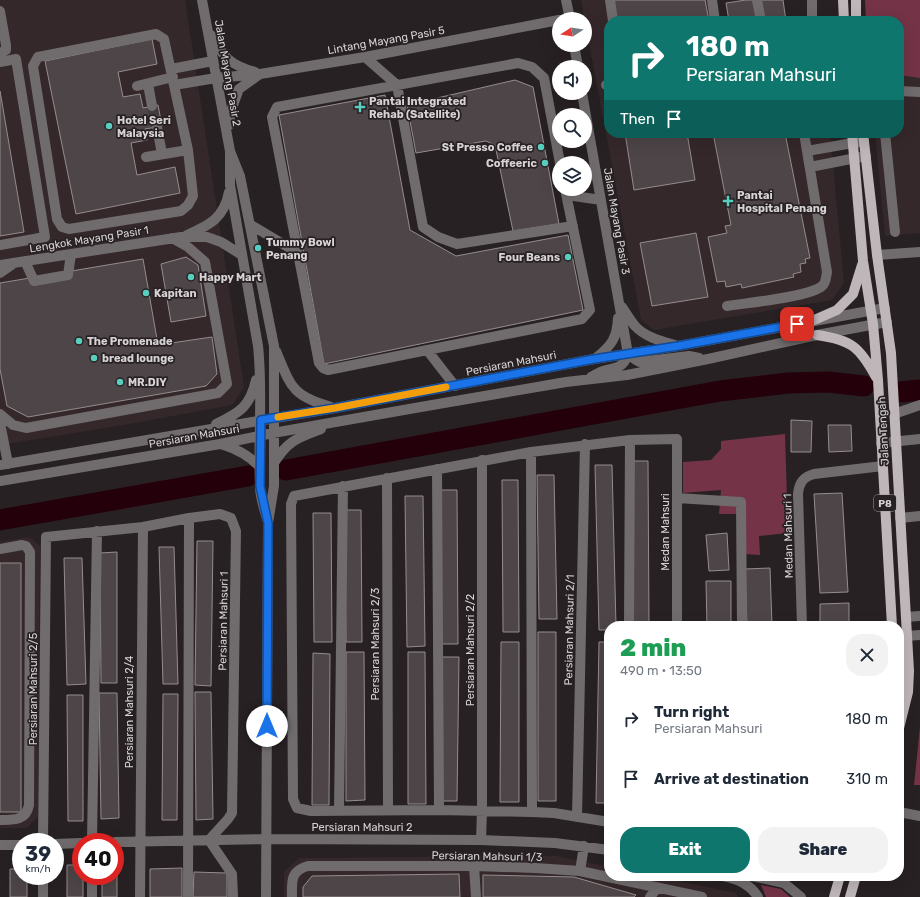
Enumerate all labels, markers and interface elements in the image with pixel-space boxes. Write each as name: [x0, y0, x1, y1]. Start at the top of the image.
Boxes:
north arrow: [552, 12, 592, 52]
map controls: [552, 12, 592, 196]
street label: Jalan Mayang Pasir 2: [212, 19, 243, 127]
street label: Lintang Mayang Pasir 5: [326, 24, 446, 57]
text: 180 m: [686, 30, 770, 63]
icon: right: [620, 32, 672, 84]
button: sound: [552, 60, 592, 100]
text: Persiaran Mahsuri: [686, 64, 836, 86]
place label: Pantai Integrated Rehab (Satellite): [369, 95, 466, 121]
marker: Pantai Integrated Rehab (Satellite): [354, 101, 366, 113]
button: search: [552, 108, 592, 148]
icon: arrive: [663, 108, 685, 130]
text: Then: [620, 110, 655, 128]
place label: Hotel Seri Malaysia: [117, 114, 171, 140]
marker: Hotel Seri Malaysia: [104, 121, 114, 131]
place label: St Presso Coffee: [442, 141, 533, 154]
marker: St Presso Coffee: [536, 142, 546, 152]
button: layers: [552, 156, 592, 196]
place label: Coffeeric: [486, 157, 537, 170]
marker: Coffeeric: [540, 158, 550, 168]
street label: Jalan Mayang Pasir 3: [601, 167, 632, 276]
place label: Pantai Hospital Penang: [737, 189, 827, 215]
marker: Pantai Hospital Penang: [722, 195, 734, 207]
street label: Lengkok Mayang Pasir 1: [28, 224, 150, 255]
place label: Tummy Bowl Penang: [266, 236, 335, 262]
marker: Tummy Bowl Penang: [253, 243, 263, 253]
place label: Four Beans: [498, 251, 560, 264]
marker: Four Beans: [563, 252, 573, 262]
place label: Happy Mart: [199, 271, 262, 284]
marker: Happy Mart: [186, 272, 196, 282]
place label: Kapitan: [154, 287, 197, 300]
marker: Kapitan: [141, 288, 151, 298]
pin: [780, 307, 814, 341]
icon: arrive: [786, 313, 808, 335]
place label: The Promenade: [87, 335, 173, 348]
marker: The Promenade: [74, 336, 84, 346]
street label: Persiaran Mahsuri: [465, 348, 557, 379]
place label: bread lounge: [102, 352, 174, 365]
marker: bread lounge: [89, 353, 99, 363]
place label: MR.DIY: [128, 376, 167, 389]
marker: MR.DIY: [115, 377, 125, 387]
street label: Jalan Tengah: [875, 397, 892, 465]
street label: Persiaran Mahsuri: [148, 422, 240, 451]
street label: Medan Mahsuri: [659, 493, 672, 571]
street label: Medan Mahsuri 1: [781, 493, 796, 579]
road number: P8: [874, 495, 896, 511]
street label: Persiaran Mahsuri 1: [216, 571, 231, 671]
street label: Persiaran Mahsuri 2/1: [562, 574, 577, 686]
street label: Persiaran Mahsuri 2/3: [369, 587, 382, 700]
street label: Persiaran Mahsuri 2/2: [464, 594, 477, 706]
street label: Persiaran Mahsuri 2/5: [27, 632, 40, 745]
text: 2 min: [620, 634, 686, 662]
button: close: [846, 634, 888, 676]
street label: Persiaran Mahsuri 2/4: [123, 656, 136, 768]
text: 490 m · 13:50: [620, 663, 702, 678]
text: Turn right: [654, 703, 729, 721]
position arrow: [246, 705, 288, 747]
icon: right: [620, 708, 642, 730]
text: 180 m: [846, 710, 888, 728]
text: Persiaran Mahsuri: [654, 721, 762, 736]
icon: arrive: [620, 768, 642, 790]
text: Arrive at destination: [654, 770, 809, 788]
text: 310 m: [846, 770, 888, 788]
street label: Persiaran Mahsuri 2: [312, 821, 412, 834]
button: Exit: [620, 827, 750, 873]
button: Share: [758, 827, 888, 873]
speed limit sign: 40: [72, 833, 124, 885]
text: 39: [25, 842, 51, 866]
street label: Persiaran Mahsuri 1/3: [431, 849, 543, 864]
text: km/h: [26, 863, 50, 875]

